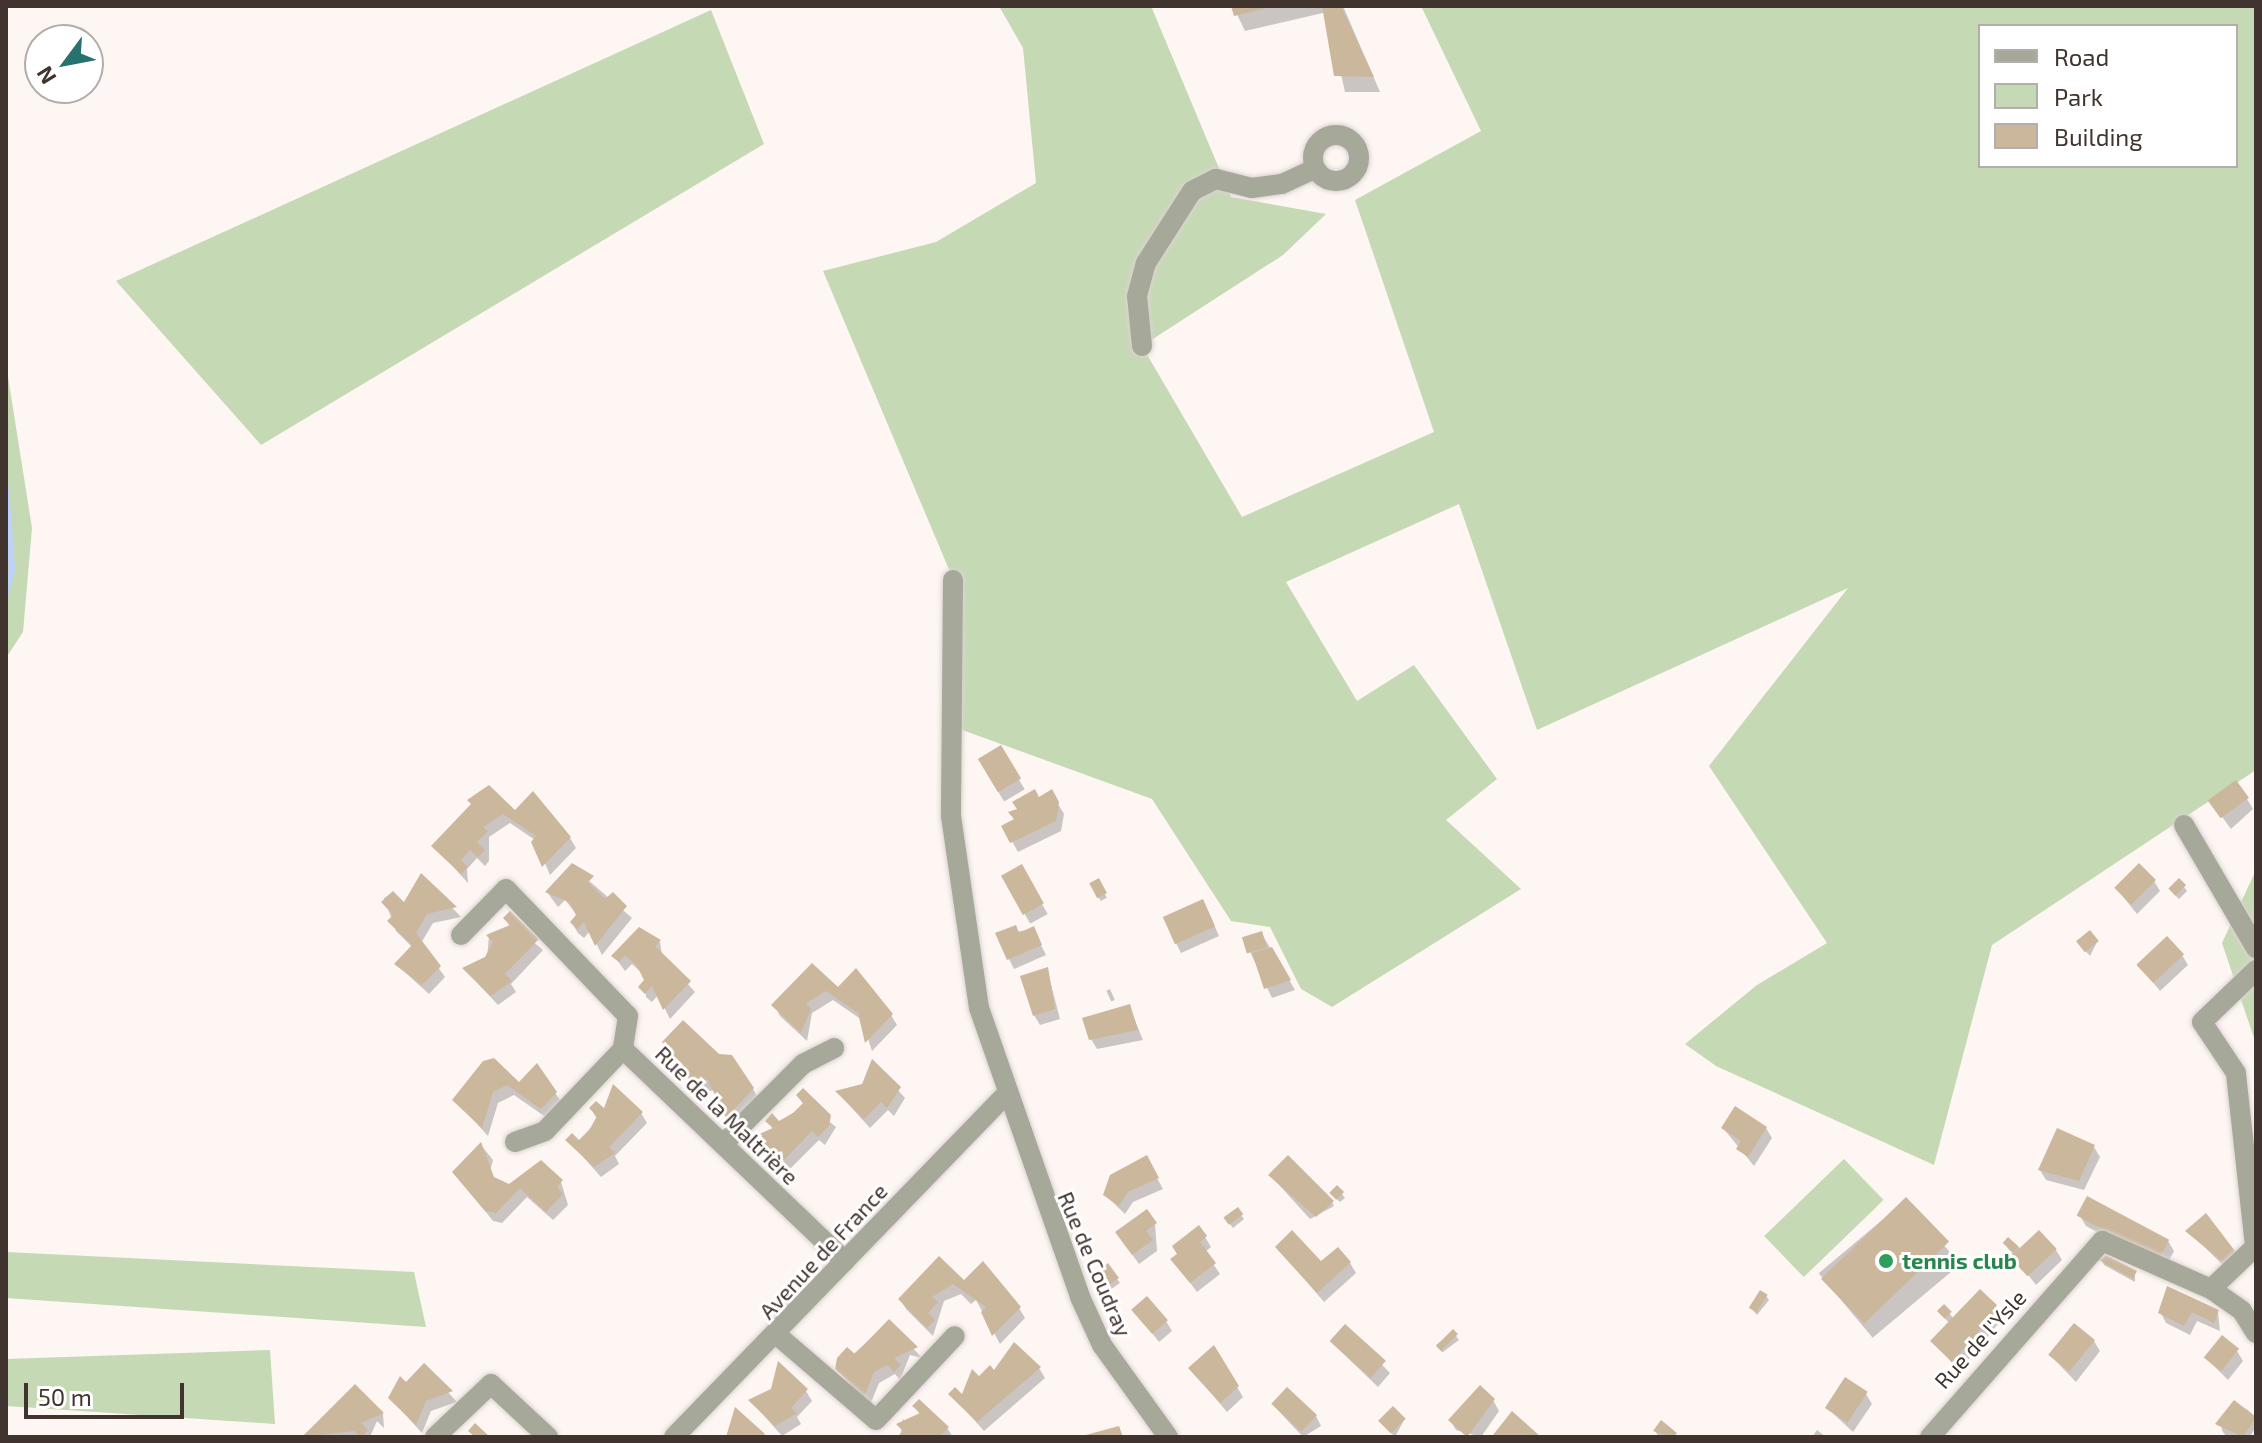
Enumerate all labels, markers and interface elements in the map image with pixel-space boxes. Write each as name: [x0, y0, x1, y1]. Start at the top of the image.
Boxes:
north arrow: [24, 24, 104, 104]
legend: [1978, 24, 2238, 168]
text: Road: [2054, 42, 2109, 71]
text: N: [30, 62, 61, 89]
text: Park: [2054, 82, 2103, 111]
text: Building: [2054, 122, 2143, 151]
street label: Rue de la Maltrière: [650, 1040, 804, 1190]
street label: Avenue de France: [753, 1178, 893, 1324]
street label: Rue de Coudray: [1053, 1188, 1137, 1340]
place label: tennis club: [1902, 1248, 2017, 1274]
marker: tennis club: [1877, 1252, 1895, 1270]
street label: Rue de l'Ysle: [1929, 1284, 2031, 1394]
scale bar: [28, 1367, 188, 1417]
text: 50 m: [38, 1382, 92, 1411]

